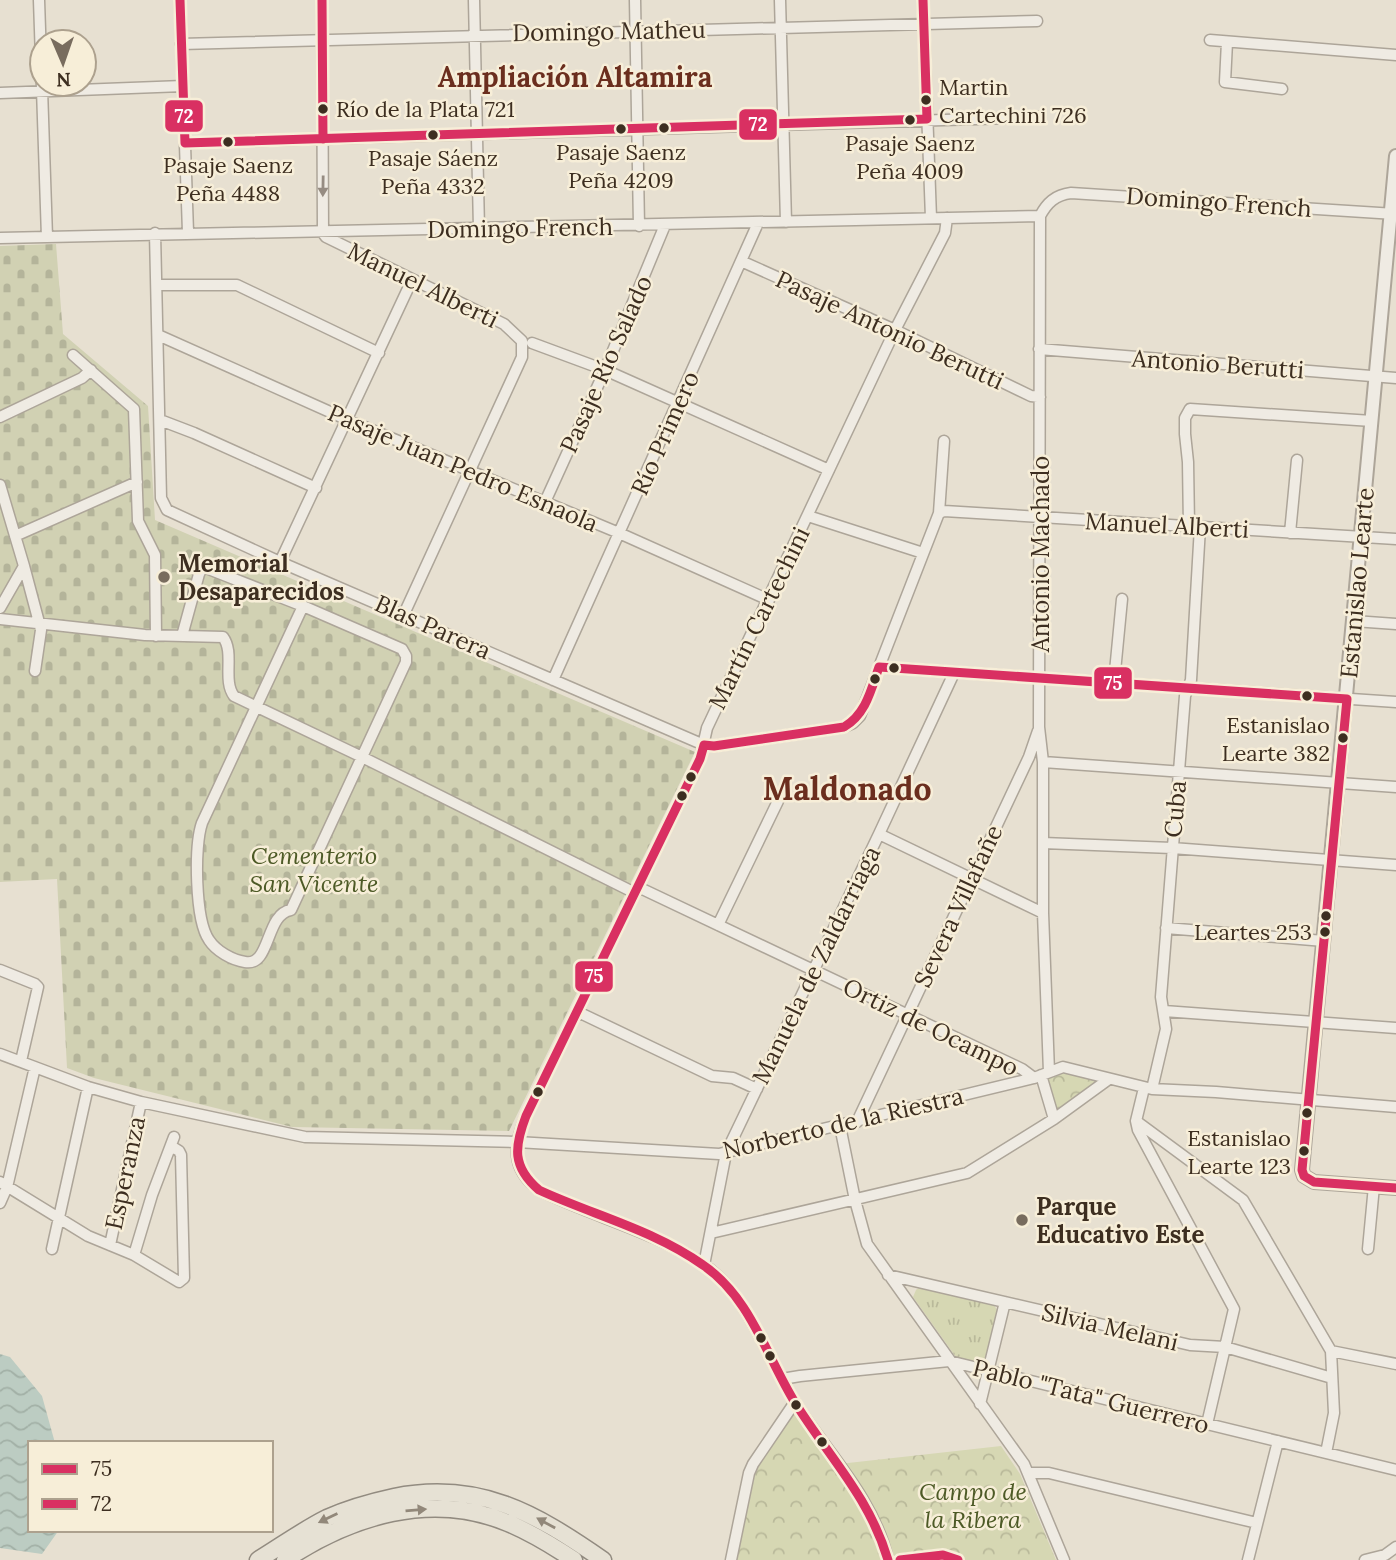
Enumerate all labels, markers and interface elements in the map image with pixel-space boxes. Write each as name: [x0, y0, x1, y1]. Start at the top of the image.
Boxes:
street label: Domingo Matheu: [512, 14, 706, 48]
north arrow: [28, 28, 98, 98]
district label: Ampliación Altamira: [438, 59, 713, 95]
text: N: [56, 68, 71, 92]
place label: Martin Cartechini 726: [939, 73, 1087, 129]
marker: Martin Cartechini 726: [919, 93, 933, 107]
place label: Río de la Plata 721: [336, 95, 515, 123]
line badge: 72: [164, 99, 204, 133]
marker: Río de la Plata 721: [316, 102, 330, 116]
text: 72: [174, 104, 194, 128]
line badge: 72: [738, 108, 778, 141]
text: 72: [748, 112, 768, 136]
marker: Pasaje Saenz Peña 4009: [903, 113, 917, 127]
unlabelled marker: [657, 121, 671, 135]
marker: Pasaje Saenz Peña 4209: [614, 122, 628, 136]
marker: Pasaje Sáenz Peña 4332: [426, 128, 440, 142]
place label: Pasaje Saenz Peña 4009: [845, 129, 975, 185]
marker: Pasaje Saenz Peña 4488: [221, 135, 235, 149]
place label: Pasaje Saenz Peña 4209: [556, 138, 686, 194]
place label: Pasaje Sáenz Peña 4332: [368, 144, 498, 200]
place label: Pasaje Saenz Peña 4488: [163, 151, 293, 207]
one-way arrow: [317, 175, 329, 197]
street label: Domingo French: [1125, 180, 1313, 224]
street label: Domingo French: [427, 211, 613, 245]
street label: Manuel Alberti: [342, 235, 504, 335]
street label: Pasaje Antonio Berutti: [771, 263, 1009, 397]
street label: Pasaje Río Salado: [553, 270, 659, 458]
street label: Antonio Berutti: [1130, 342, 1305, 385]
street label: Río Primero: [624, 366, 706, 500]
street label: Pasaje Juan Pedro Esnaola: [323, 397, 603, 539]
street label: Antonio Machado: [1025, 456, 1056, 653]
street label: Estanislao Learte: [1333, 486, 1381, 680]
street label: Manuel Alberti: [1084, 505, 1250, 545]
street label: Martín Cartechini: [701, 522, 817, 714]
place label: Memorial Desaparecidos: [178, 548, 344, 607]
marker: Memorial Desaparecidos: [156, 569, 172, 585]
street label: Blas Parera: [370, 588, 496, 666]
unlabelled marker: [887, 661, 901, 675]
line badge: 75: [1093, 666, 1133, 700]
text: 75: [1103, 671, 1123, 695]
unlabelled marker: [868, 672, 882, 686]
unlabelled marker: [1300, 689, 1314, 703]
place label: Estanislao Learte 382: [1222, 711, 1330, 767]
marker: Estanislao Learte 382: [1336, 731, 1350, 745]
district label: Maldonado: [762, 768, 932, 809]
unlabelled marker: [684, 770, 698, 784]
street label: Cuba: [1157, 779, 1193, 839]
unlabelled marker: [675, 789, 689, 803]
street label: Severa Villafañe: [907, 820, 1009, 992]
park label: Cementerio San Vicente: [249, 840, 379, 899]
street label: Manuela de Zaldarriaga: [745, 841, 887, 1089]
unlabelled marker: [1319, 909, 1333, 923]
place label: Leartes 253: [1194, 918, 1312, 946]
marker: Leartes 253: [1318, 925, 1332, 939]
line badge: 75: [574, 960, 614, 993]
text: 75: [584, 964, 604, 988]
street label: Ortiz de Ocampo: [838, 971, 1024, 1083]
street label: Norberto de la Riestra: [720, 1080, 966, 1166]
unlabelled marker: [531, 1085, 545, 1099]
unlabelled marker: [1300, 1106, 1314, 1120]
street label: Esperanza: [98, 1113, 152, 1233]
place label: Estanislao Learte 123: [1187, 1124, 1291, 1180]
marker: Estanislao Learte 123: [1297, 1144, 1311, 1158]
place label: Parque Educativo Este: [1036, 1191, 1204, 1250]
marker: Parque Educativo Este: [1014, 1212, 1030, 1228]
street label: Silvia Melani: [1039, 1296, 1181, 1358]
unlabelled marker: [754, 1331, 768, 1345]
unlabelled marker: [763, 1349, 777, 1363]
street label: Pablo "Tata" Guerrero: [970, 1352, 1212, 1440]
unlabelled marker: [789, 1398, 803, 1412]
unlabelled marker: [815, 1435, 829, 1449]
legend: [28, 1441, 273, 1532]
text: 75: [91, 1455, 112, 1482]
park label: Campo de la Ribera: [919, 1476, 1027, 1535]
text: 72: [91, 1490, 112, 1517]
one-way arrow: [405, 1504, 427, 1515]
one-way arrow: [318, 1513, 338, 1524]
one-way arrow: [535, 1517, 555, 1529]

